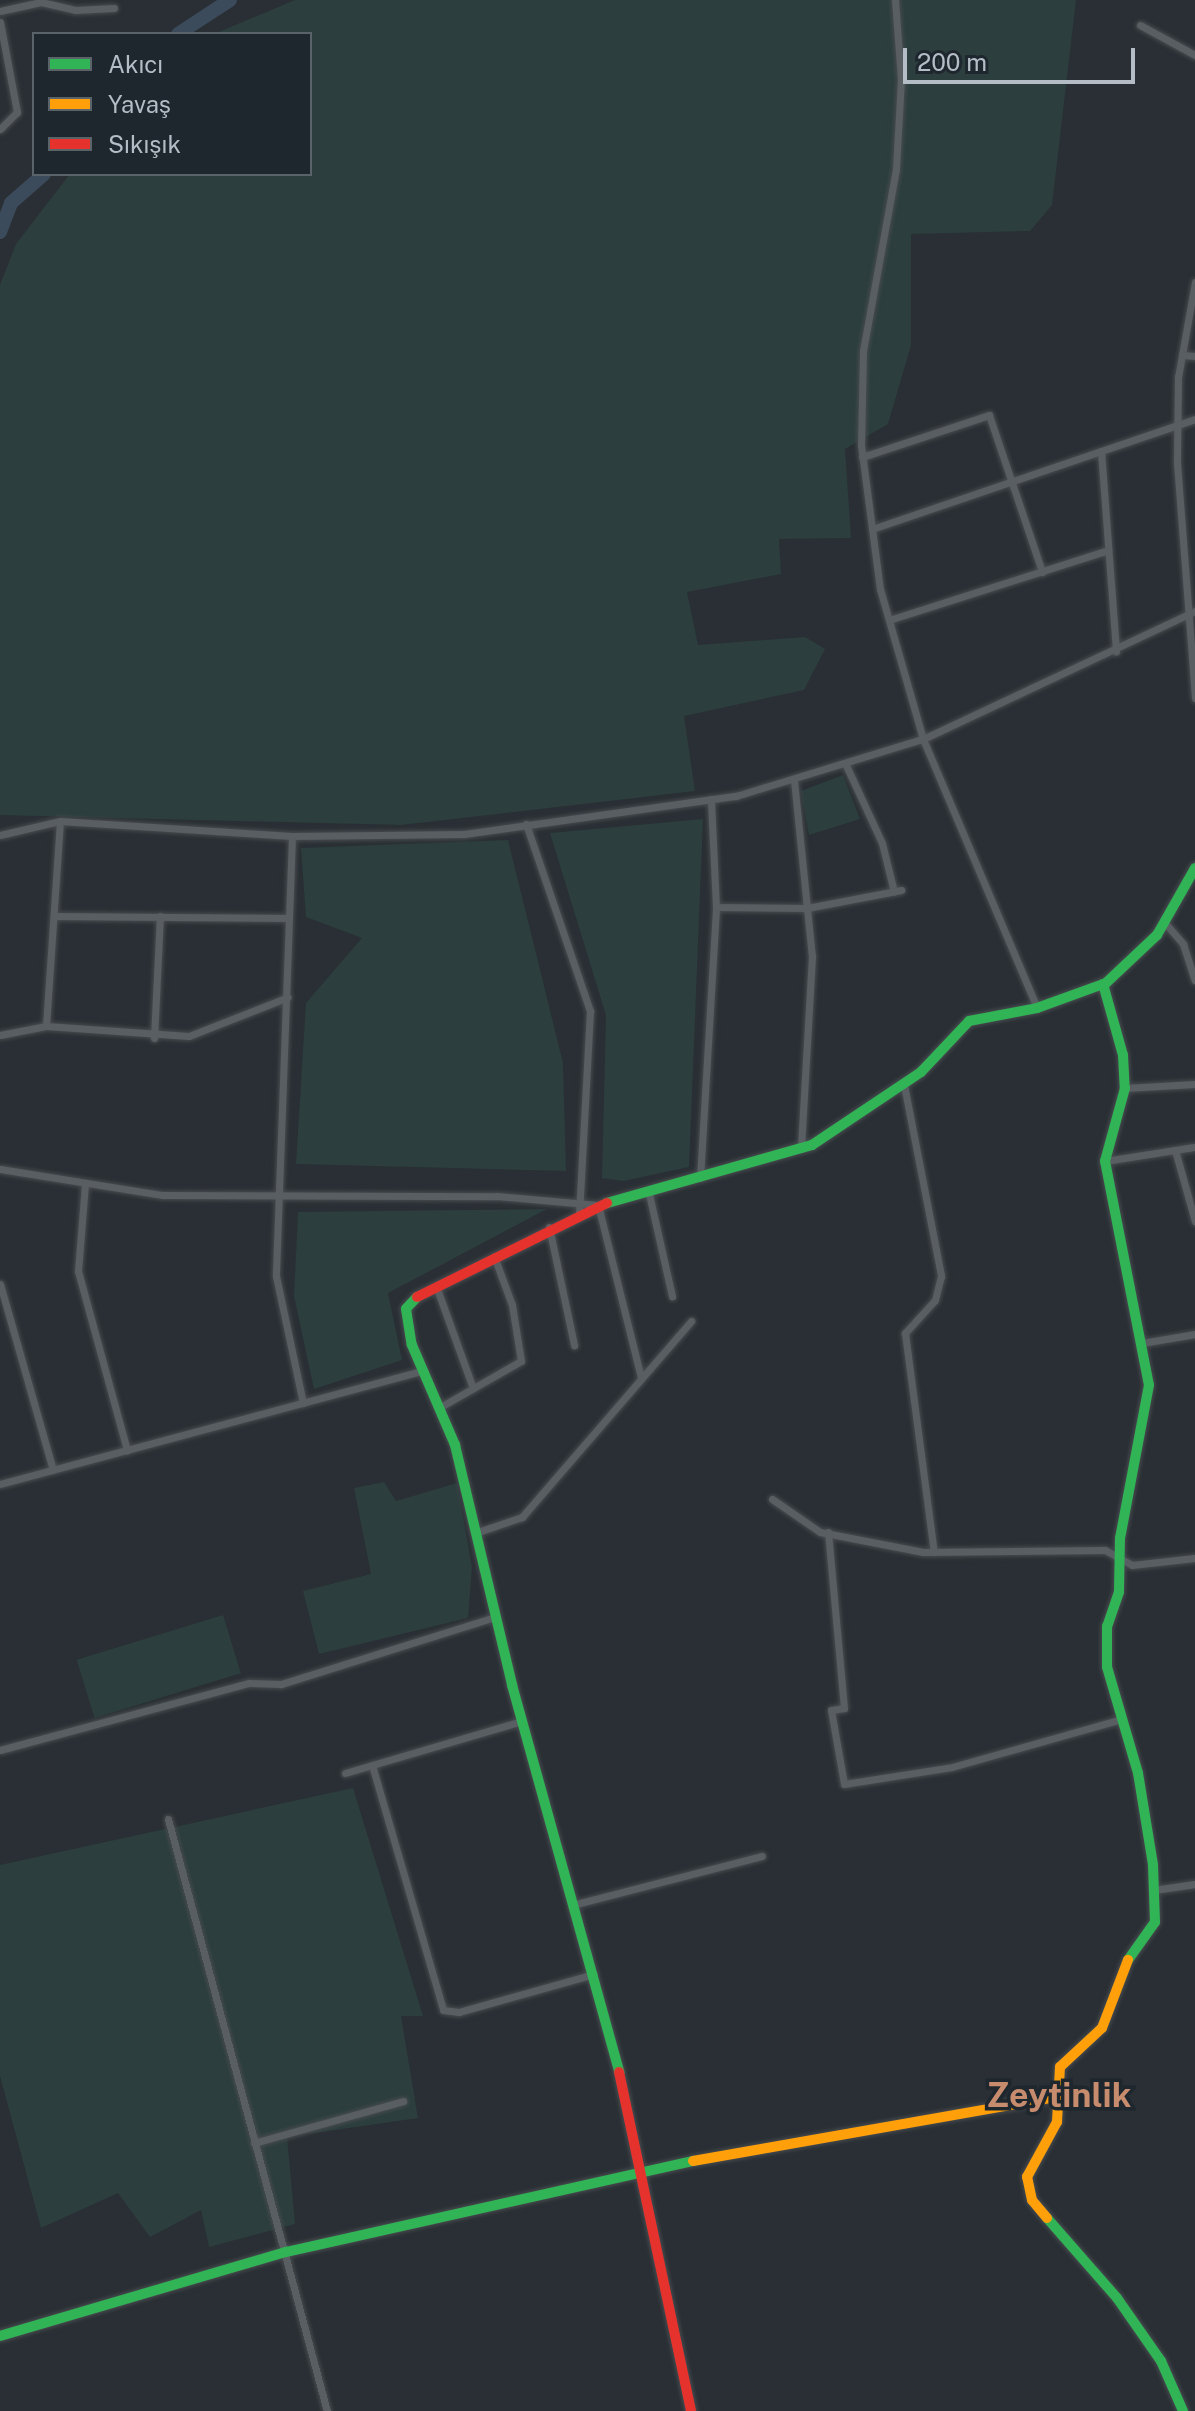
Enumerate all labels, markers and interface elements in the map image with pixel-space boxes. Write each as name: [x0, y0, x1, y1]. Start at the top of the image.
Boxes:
legend: [32, 32, 312, 176]
scale bar: [907, 32, 1139, 82]
text: 200 m: [917, 48, 987, 76]
text: Akıcı: [108, 50, 163, 78]
text: Yavaş: [108, 90, 171, 118]
text: Sıkışık: [108, 130, 181, 158]
district label: Zeytinlik: [987, 2076, 1131, 2116]

